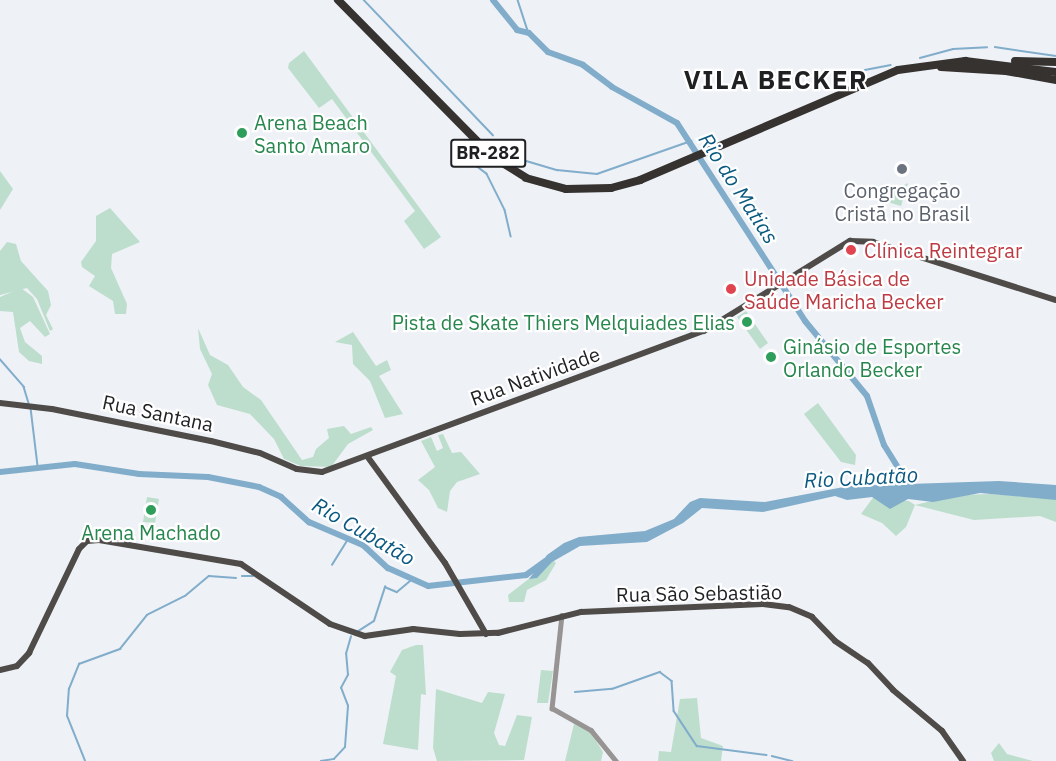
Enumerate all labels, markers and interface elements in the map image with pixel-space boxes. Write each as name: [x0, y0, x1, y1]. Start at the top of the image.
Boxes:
district label: VILA BECKER: [684, 64, 868, 96]
place label: Arena Beach Santo Amaro: [254, 110, 370, 157]
marker: Arena Beach Santo Amaro: [235, 126, 249, 140]
water label: Rio do Matias: [694, 128, 784, 248]
road number: BR-282: [449, 138, 527, 168]
marker: Congregação Cristã no Brasil: [895, 162, 909, 176]
place label: Congregação Cristã no Brasil: [834, 179, 970, 226]
place label: Clínica Reintegrar: [864, 238, 1022, 262]
marker: Clínica Reintegrar: [842, 241, 860, 259]
place label: Unidade Básica de Saúde Maricha Becker: [744, 266, 944, 313]
marker: Unidade Básica de Saúde Maricha Becker: [722, 280, 740, 298]
place label: Pista de Skate Thiers Melquiades Elias: [392, 310, 735, 334]
marker: Pista de Skate Thiers Melquiades Elias: [740, 315, 754, 329]
place label: Ginásio de Esportes Orlando Becker: [783, 334, 961, 381]
street label: Rua Natividade: [467, 341, 603, 411]
marker: Ginásio de Esportes Orlando Becker: [764, 350, 778, 364]
street label: Rua Santana: [100, 390, 216, 436]
water label: Rio Cubatão: [803, 461, 919, 493]
water label: Rio Cubatão: [308, 492, 420, 570]
marker: Arena Machado: [144, 503, 158, 517]
place label: Arena Machado: [81, 520, 221, 544]
street label: Rua São Sebastião: [616, 580, 782, 606]

